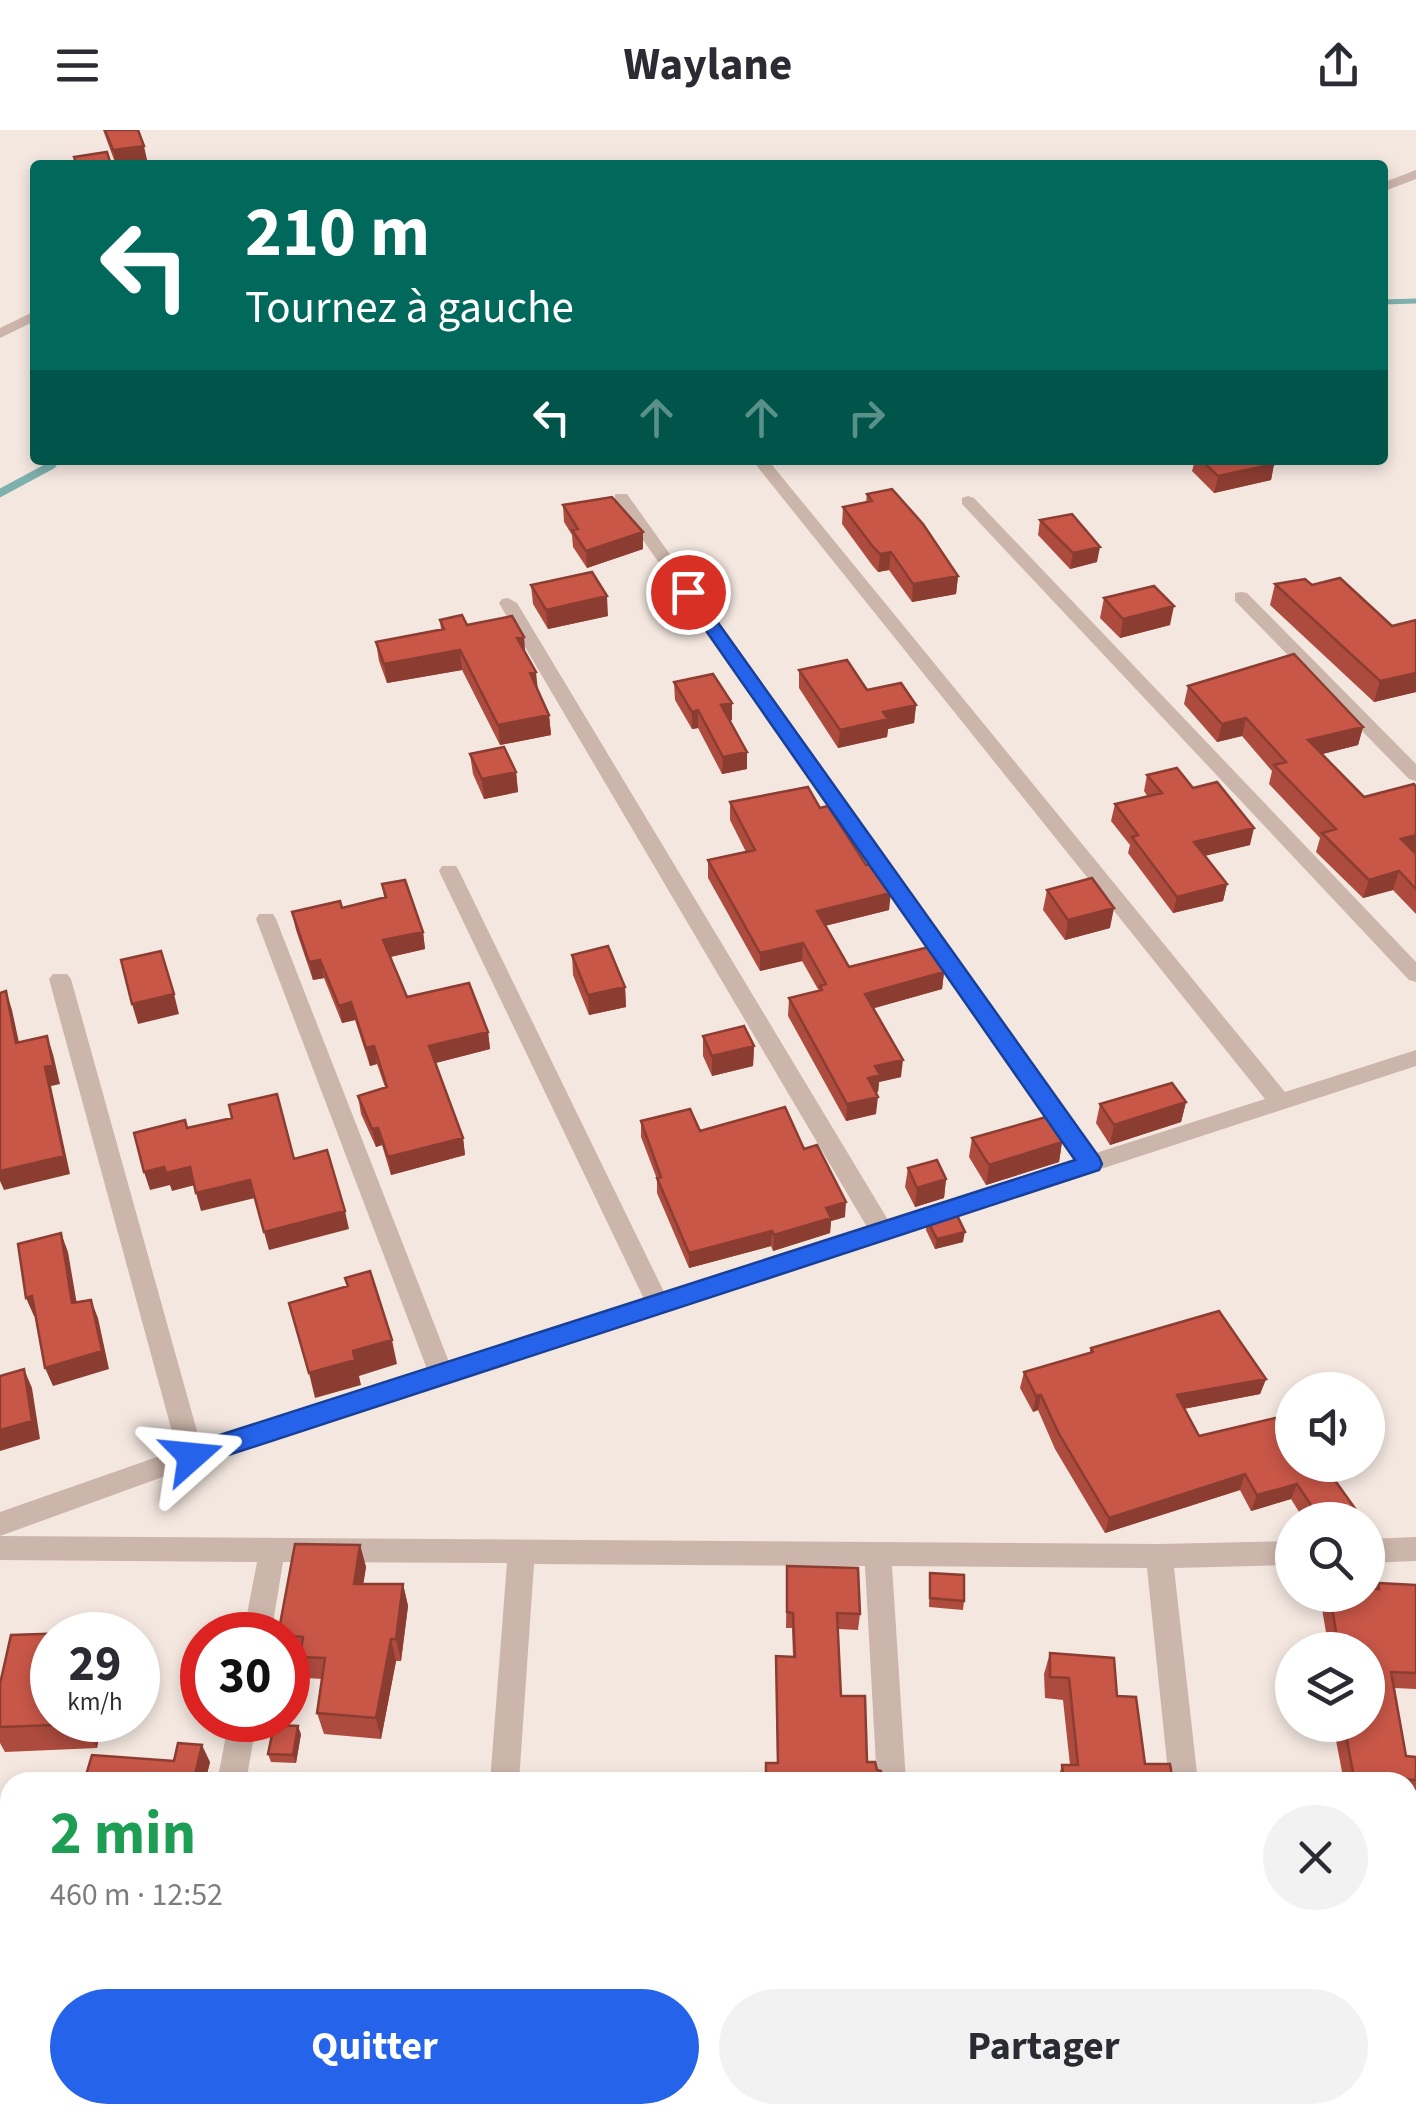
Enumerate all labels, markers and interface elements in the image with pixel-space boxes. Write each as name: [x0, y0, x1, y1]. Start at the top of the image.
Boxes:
text: Waylane: [624, 33, 792, 97]
icon: menu: [50, 38, 105, 93]
icon: share: [1311, 38, 1366, 93]
text: 210 m: [245, 183, 430, 283]
icon: left: [80, 200, 210, 330]
text: Tournez à gauche: [245, 276, 574, 340]
icon: left: [524, 390, 579, 445]
icon: ahead: [629, 390, 684, 445]
icon: ahead: [734, 390, 789, 445]
icon: right: [839, 390, 894, 445]
pin: [646, 550, 731, 635]
icon: arrive: [661, 565, 716, 620]
map controls: [1275, 1372, 1385, 1742]
button: sound: [1275, 1372, 1385, 1482]
position arrow: [140, 1404, 244, 1508]
button: search: [1275, 1502, 1385, 1612]
speed limit sign: 30: [180, 1612, 310, 1742]
text: 29: [69, 1629, 121, 1700]
button: layers: [1275, 1632, 1385, 1742]
text: km/h: [67, 1684, 123, 1720]
text: 2 min: [50, 1792, 196, 1877]
button: close: [1263, 1805, 1368, 1910]
text: 460 m · 12:52: [50, 1872, 223, 1918]
button: Quitter: [50, 1989, 699, 2104]
button: Partager: [719, 1989, 1368, 2104]

